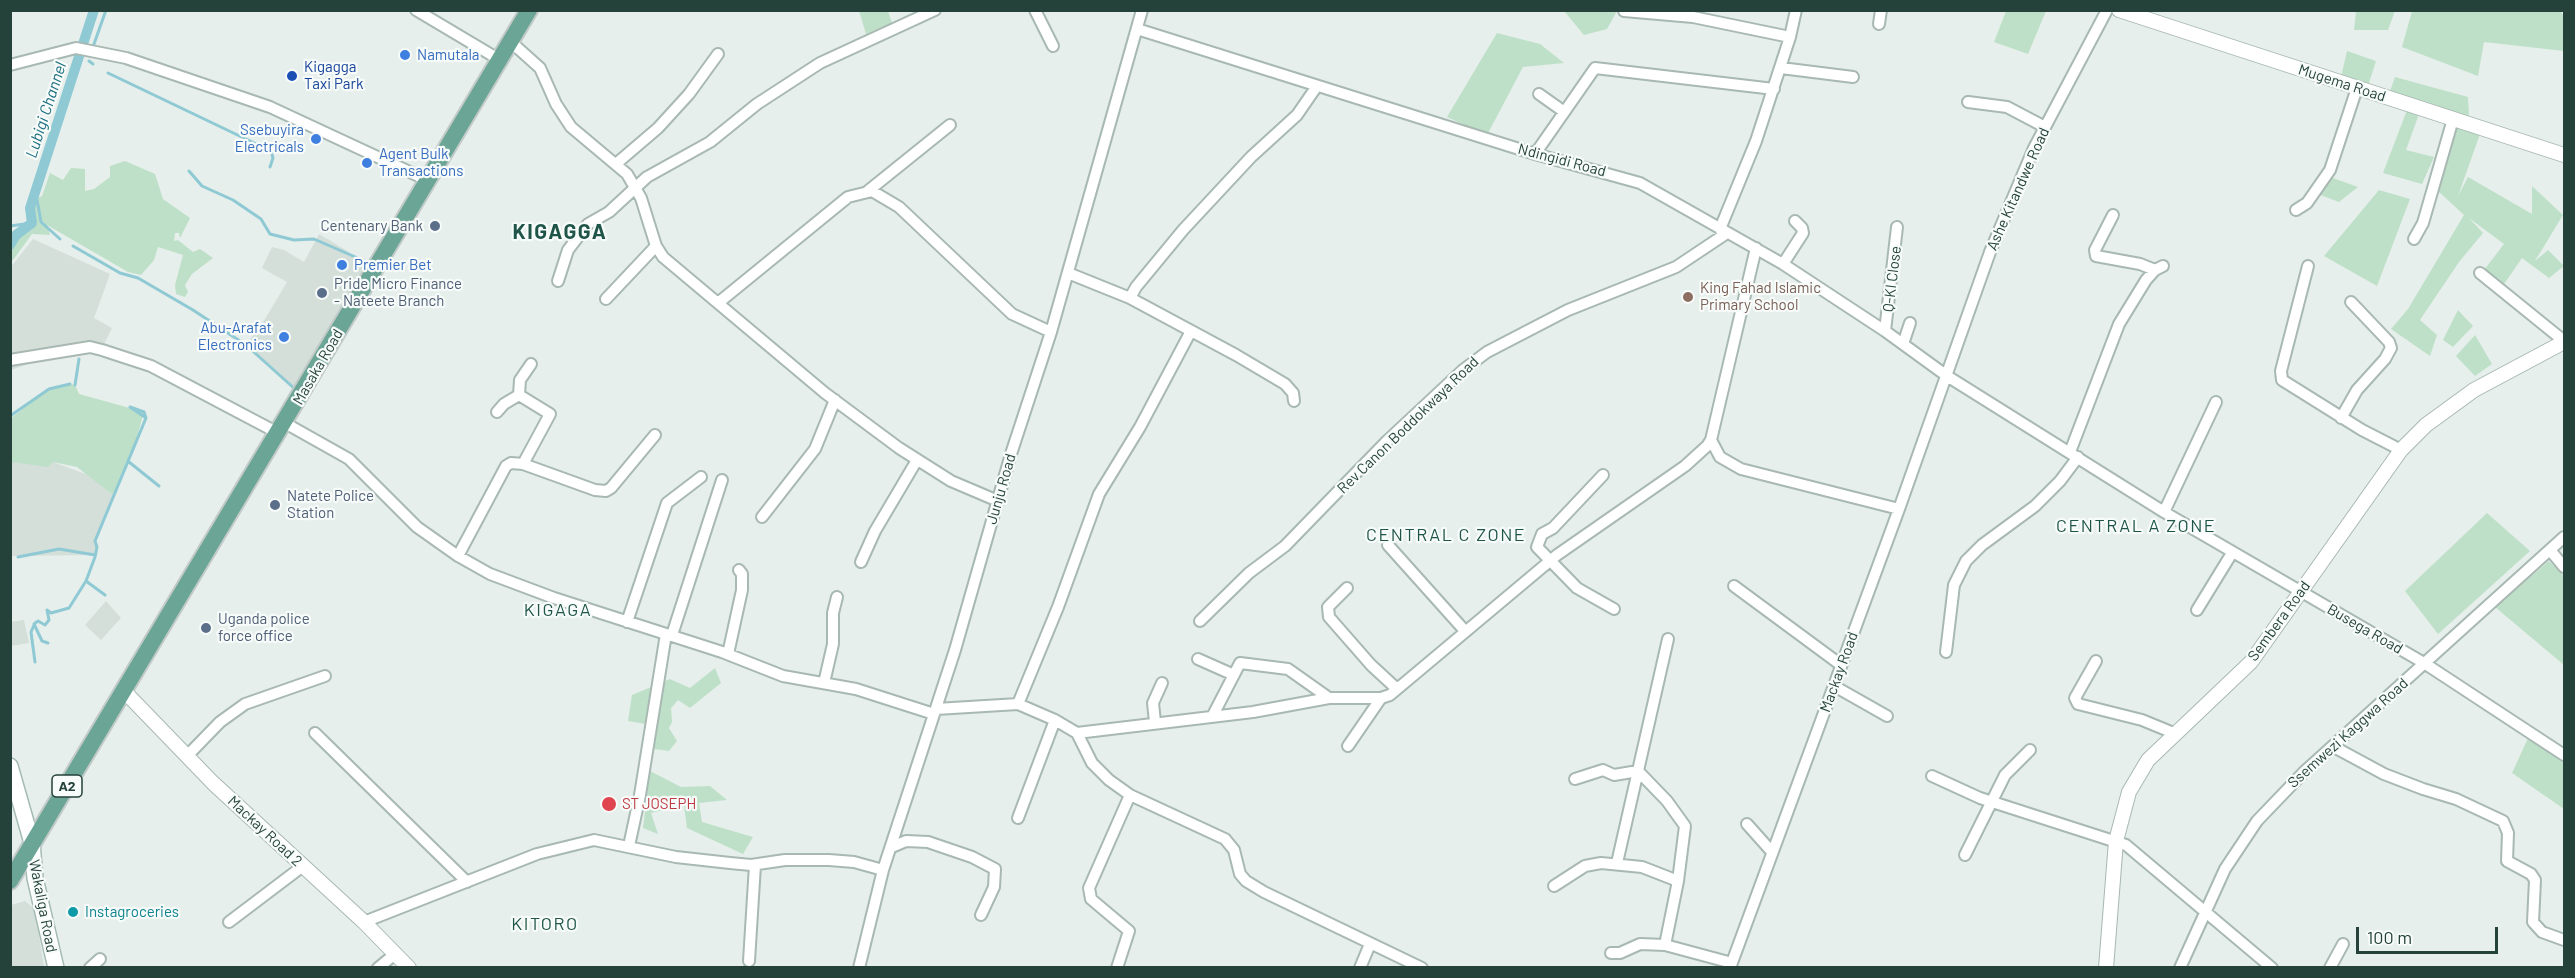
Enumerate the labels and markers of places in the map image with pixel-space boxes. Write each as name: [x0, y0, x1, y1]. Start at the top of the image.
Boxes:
place label: Namutala: [417, 46, 479, 64]
marker: Namutala: [398, 48, 412, 62]
place label: Kigagga Taxi Park: [304, 58, 363, 93]
marker: Kigagga Taxi Park: [285, 69, 299, 83]
place label: Ssebuyira Electricals: [235, 121, 304, 156]
marker: Ssebuyira Electricals: [309, 132, 323, 146]
place label: Agent Bulk Transactions: [379, 145, 463, 180]
marker: Agent Bulk Transactions: [360, 156, 374, 170]
place label: Centenary Bank: [320, 217, 423, 235]
marker: Centenary Bank: [428, 219, 442, 233]
place label: Premier Bet: [354, 256, 432, 274]
marker: Premier Bet: [335, 258, 349, 272]
place label: Pride Micro Finance - Nateete Branch: [334, 275, 462, 310]
place label: King Fahad Islamic Primary School: [1700, 279, 1821, 314]
marker: Pride Micro Finance - Nateete Branch: [315, 286, 329, 300]
marker: King Fahad Islamic Primary School: [1681, 290, 1695, 304]
place label: Abu-Arafat Electronics: [198, 319, 272, 354]
marker: Abu-Arafat Electronics: [277, 330, 291, 344]
place label: Natete Police Station: [287, 487, 374, 522]
marker: Natete Police Station: [268, 498, 282, 512]
place label: Uganda police force office: [218, 610, 310, 645]
marker: Uganda police force office: [199, 621, 213, 635]
marker: ST JOSEPH: [600, 795, 618, 813]
place label: ST JOSEPH: [622, 795, 696, 813]
place label: Instagroceries: [85, 903, 179, 921]
marker: Instagroceries: [66, 905, 80, 919]

